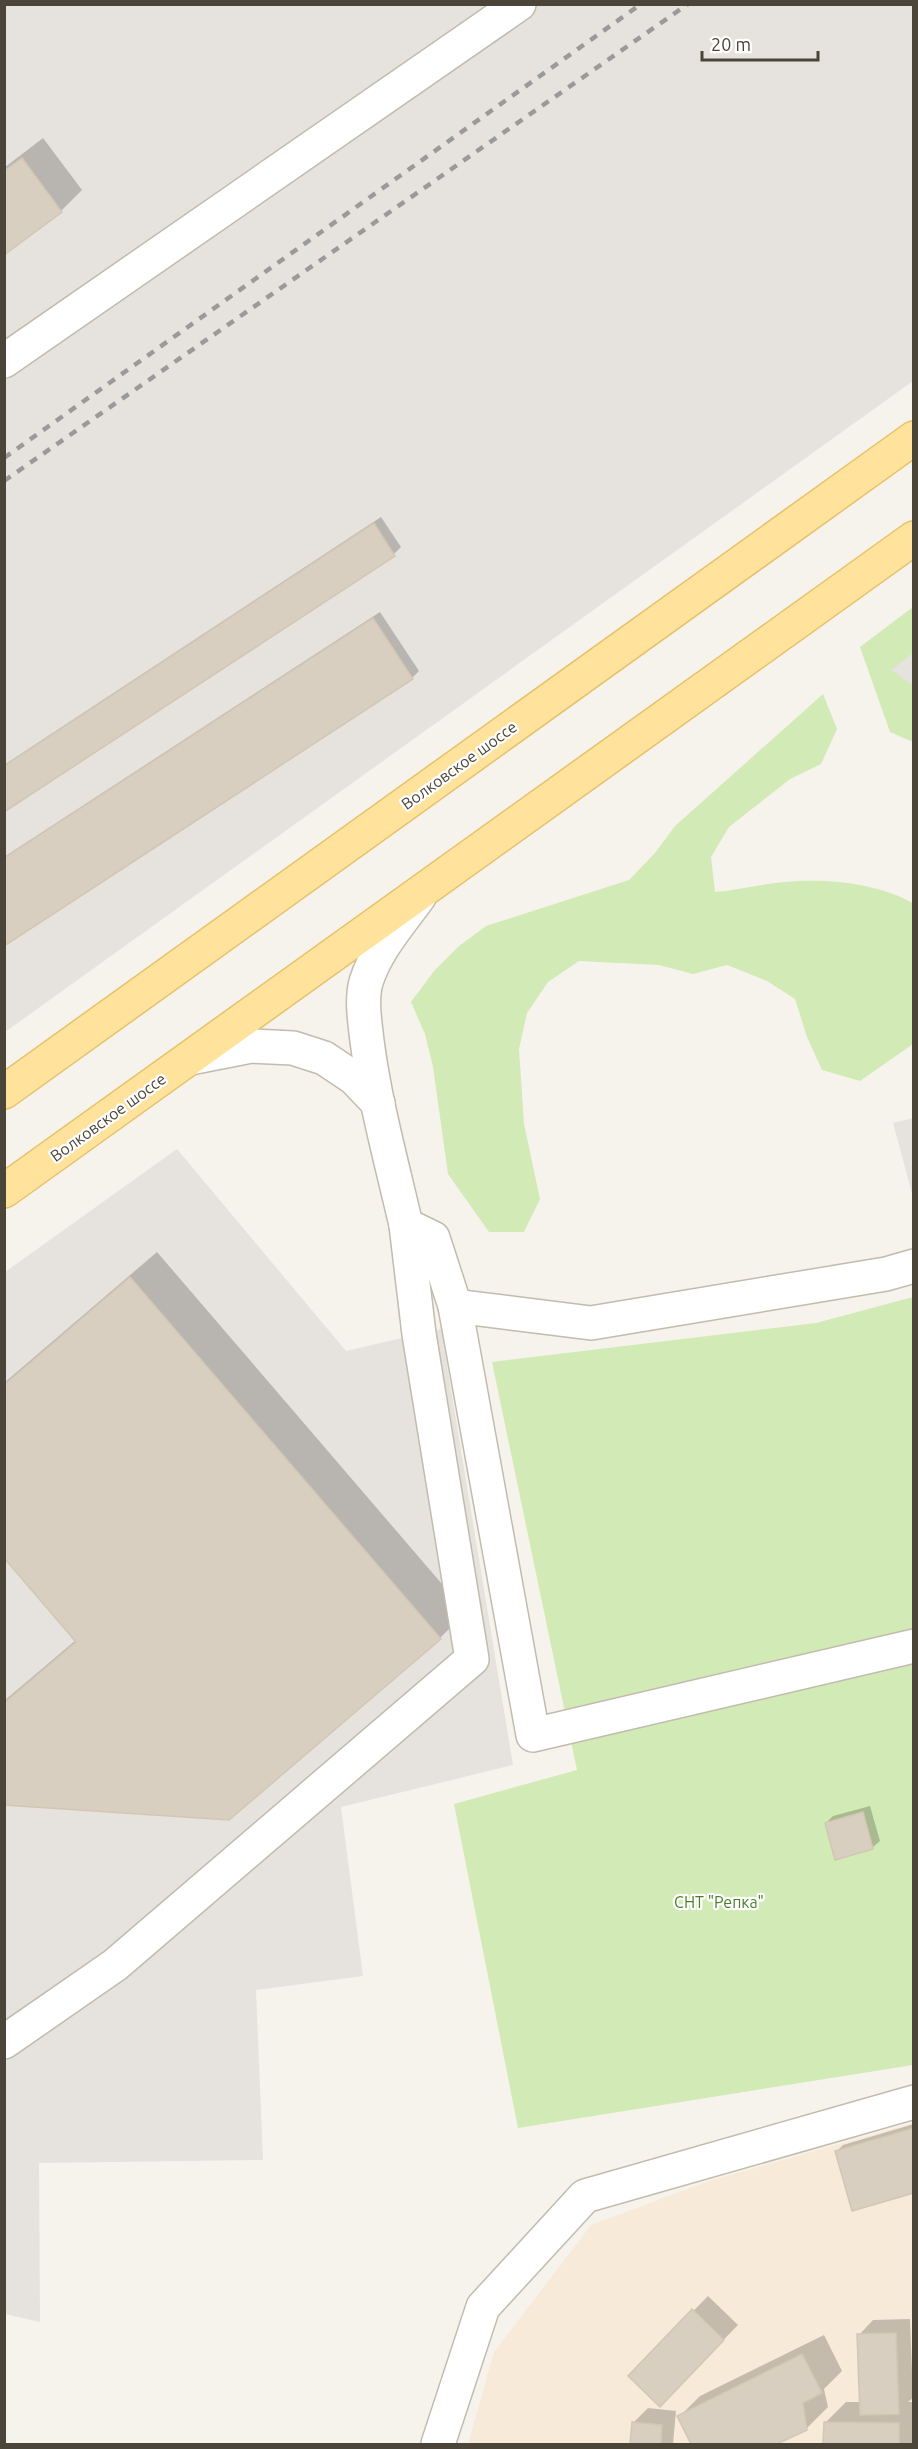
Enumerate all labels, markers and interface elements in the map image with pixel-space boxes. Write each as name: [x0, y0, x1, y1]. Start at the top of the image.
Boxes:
scale bar: [702, 24, 818, 62]
text: 20 m: [711, 34, 751, 54]
street label: Волковское шоссе: [398, 717, 520, 813]
street label: Волковское шоссе: [47, 1069, 169, 1165]
park label: СНТ "Репка": [674, 1893, 764, 1911]

